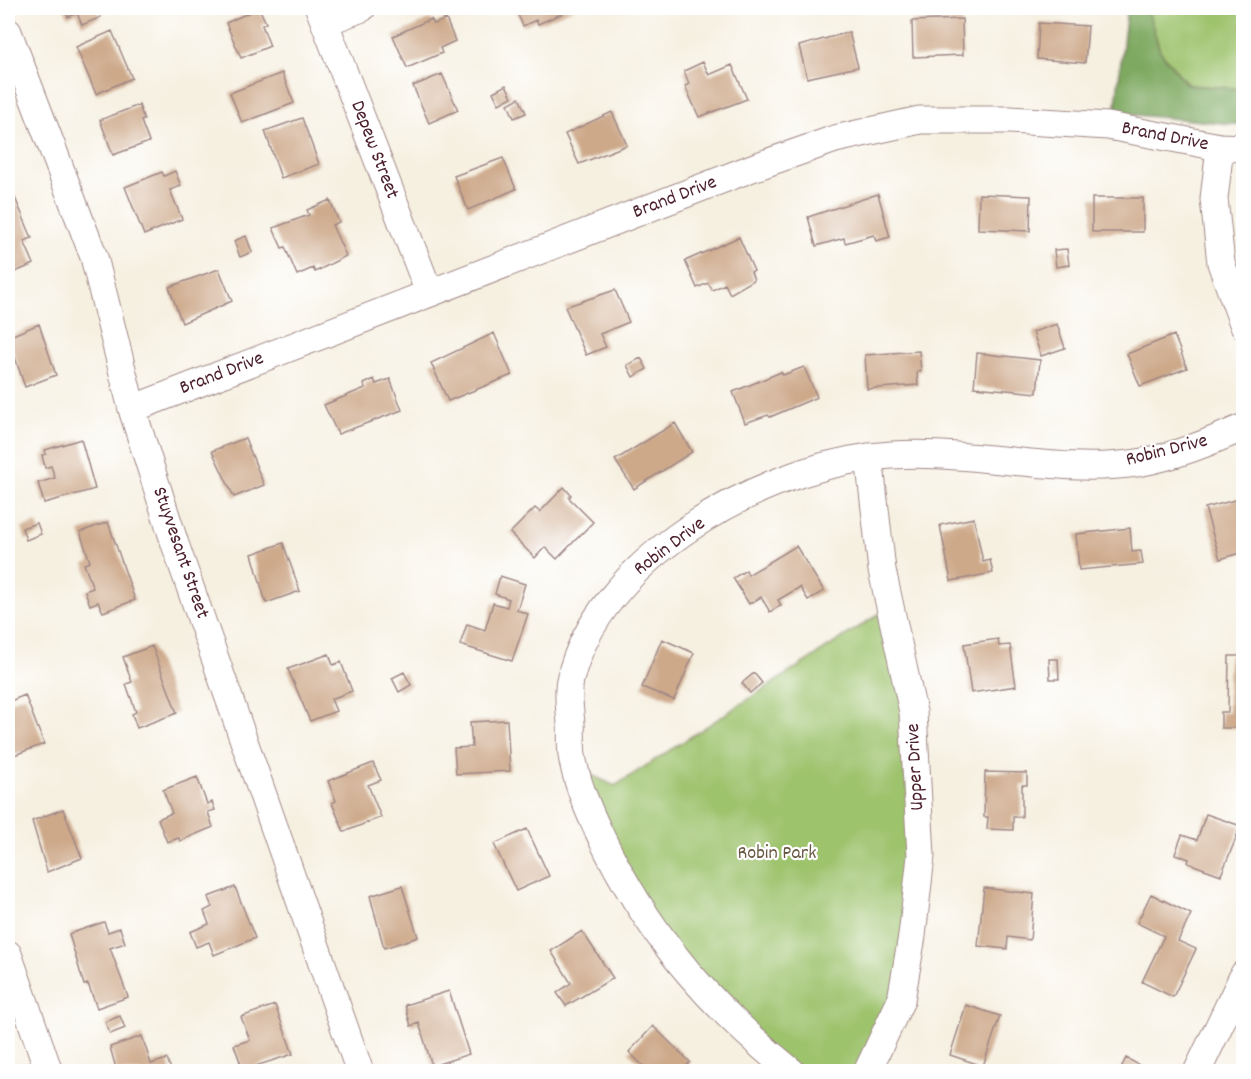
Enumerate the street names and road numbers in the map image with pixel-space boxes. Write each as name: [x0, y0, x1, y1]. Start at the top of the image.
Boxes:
street label: Depew Street: [342, 97, 406, 203]
street label: Brand Drive: [1119, 115, 1211, 159]
street label: Brand Drive: [629, 169, 721, 227]
street label: Brand Drive: [176, 345, 268, 403]
street label: Robin Drive: [1123, 427, 1211, 475]
street label: Stuyvesant Street: [144, 483, 216, 623]
street label: Robin Drive: [628, 511, 712, 583]
street label: Upper Drive: [900, 722, 932, 811]

